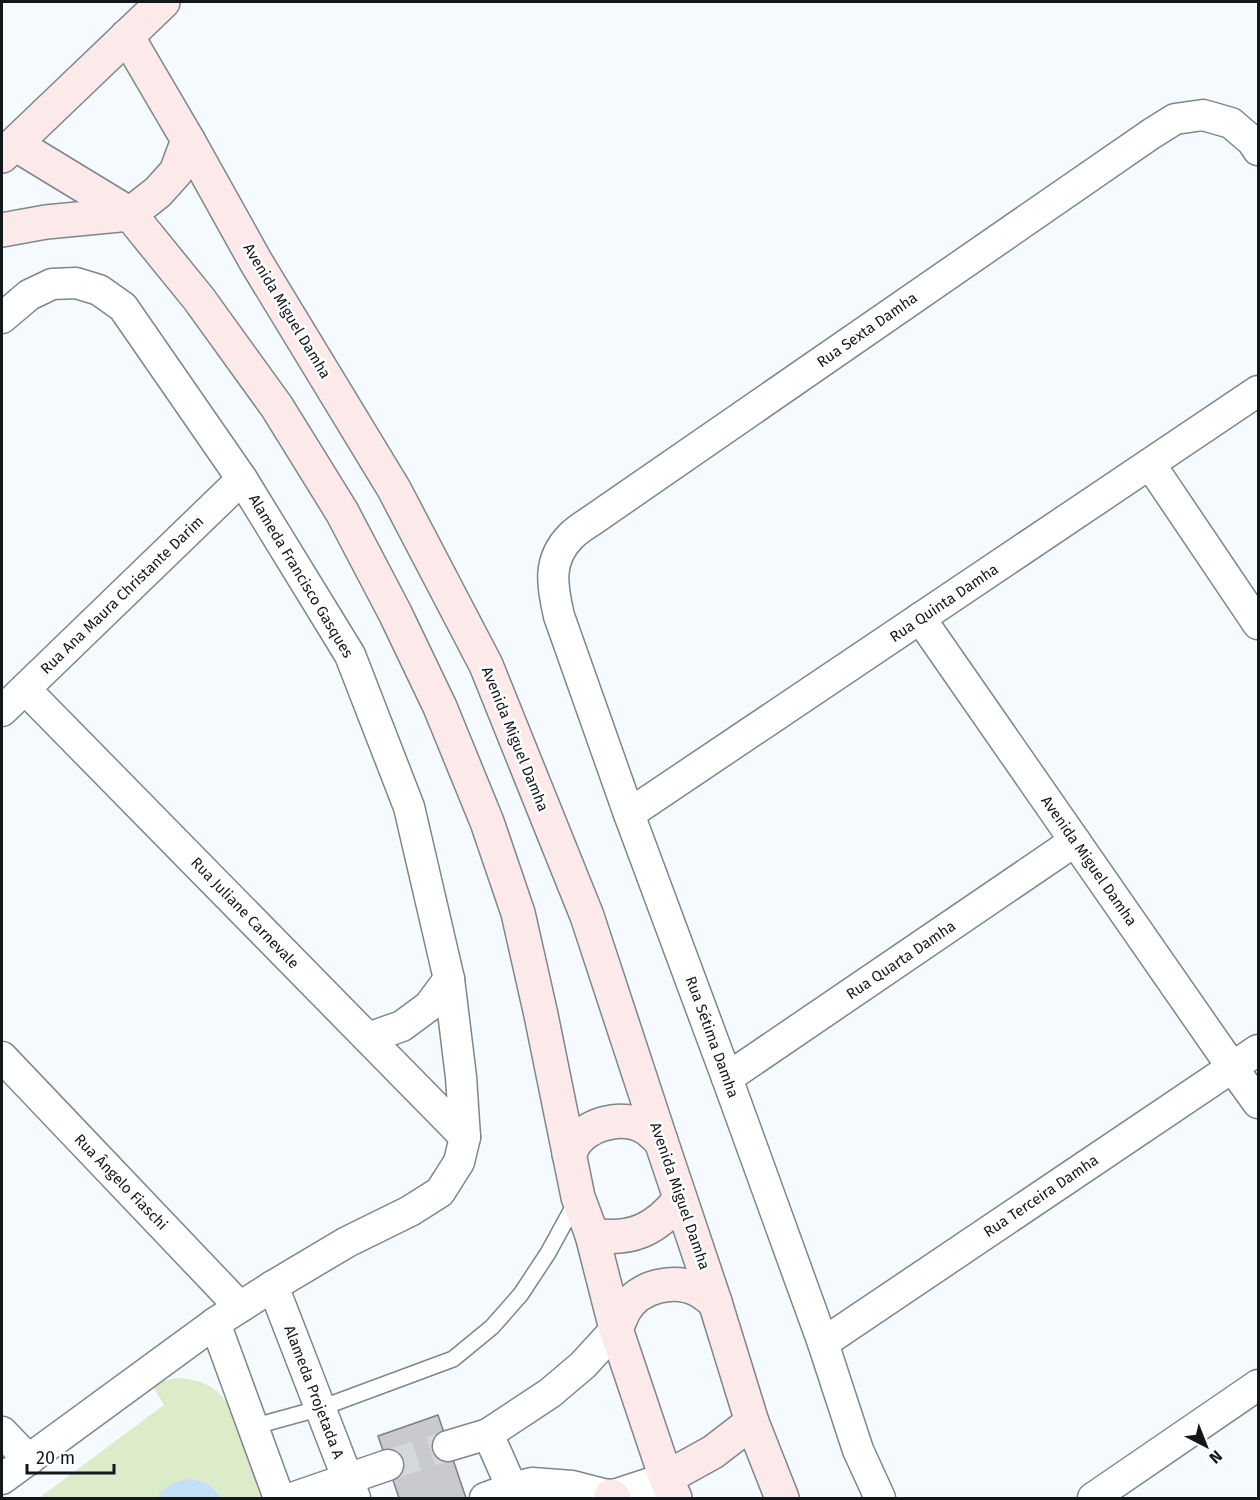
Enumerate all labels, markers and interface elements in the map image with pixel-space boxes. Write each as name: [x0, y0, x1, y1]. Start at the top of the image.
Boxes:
street label: Avenida Miguel Damha: [239, 240, 335, 382]
street label: Rua Sexta Damha: [813, 289, 921, 371]
street label: Alameda Francisco Gasques: [245, 491, 357, 661]
street label: Rua Ana Maura Christante Darim: [37, 512, 207, 678]
street label: Rua Quinta Damha: [886, 560, 1002, 646]
street label: Avenida Miguel Damha: [478, 664, 552, 814]
street label: Avenida Miguel Damha: [1037, 793, 1141, 929]
street label: Rua Juliane Carnevale: [187, 854, 303, 972]
street label: Rua Quarta Damha: [843, 917, 959, 1003]
street label: Rua Sétima Damha: [682, 974, 742, 1100]
street label: Avenida Miguel Damha: [646, 1120, 714, 1272]
street label: Rua Ângelo Fiaschi: [71, 1130, 171, 1234]
street label: Rua Terceira Damha: [980, 1151, 1102, 1241]
street label: Alameda Projetada A: [280, 1323, 348, 1462]
north arrow: [1176, 1416, 1236, 1476]
scale bar: [27, 1437, 114, 1475]
text: N: [1205, 1446, 1226, 1467]
text: 20 m: [36, 1447, 75, 1469]

